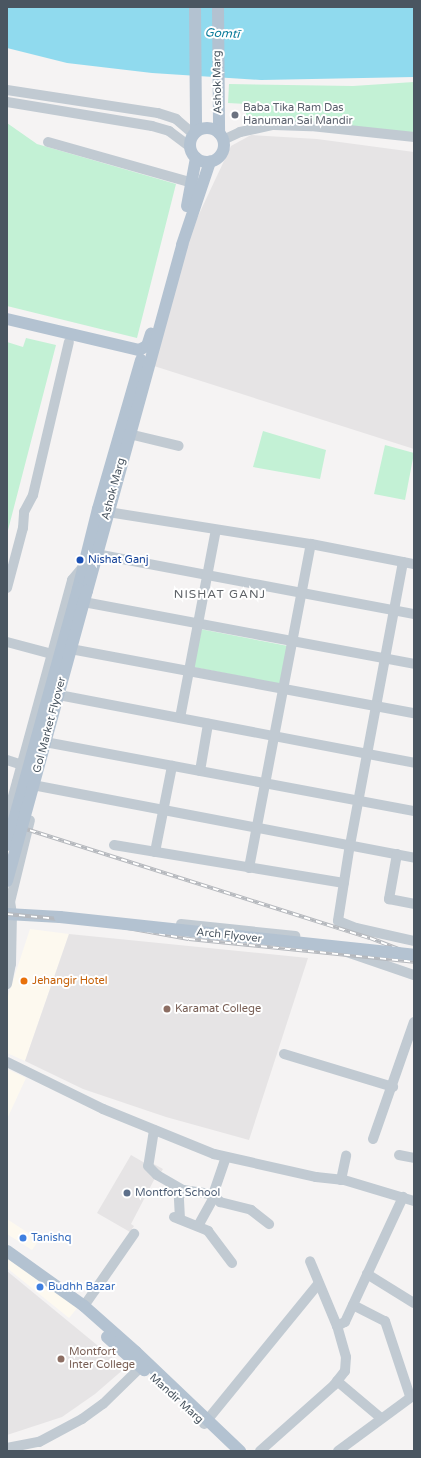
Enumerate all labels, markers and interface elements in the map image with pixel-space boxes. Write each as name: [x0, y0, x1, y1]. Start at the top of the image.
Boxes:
water label: Gomtī: [204, 26, 240, 42]
street label: Ashok Marg: [211, 50, 225, 114]
place label: Baba Tika Ram Das Hanuman Sai Mandir: [243, 102, 353, 128]
marker: Baba Tika Ram Das Hanuman Sai Mandir: [230, 110, 240, 120]
street label: Ashok Marg: [99, 457, 129, 521]
place label: Nishat Ganj: [88, 553, 149, 567]
marker: Nishat Ganj: [75, 555, 85, 565]
district label: NISHAT GANJ: [174, 588, 266, 602]
street label: Gol Market Flyover: [31, 676, 69, 774]
street label: Arch Flyover: [196, 926, 262, 946]
place label: Jehangir Hotel: [32, 974, 108, 988]
marker: Jehangir Hotel: [19, 976, 29, 986]
place label: Karamat College: [175, 1002, 261, 1016]
marker: Karamat College: [162, 1004, 172, 1014]
place label: Montfort School: [135, 1186, 220, 1200]
marker: Montfort School: [122, 1188, 132, 1198]
place label: Tanishq: [31, 1231, 71, 1245]
marker: Tanishq: [18, 1233, 28, 1243]
place label: Budhh Bazar: [48, 1280, 115, 1294]
marker: Budhh Bazar: [35, 1282, 45, 1292]
place label: Montfort Inter College: [69, 1346, 135, 1372]
marker: Montfort Inter College: [56, 1354, 66, 1364]
street label: Mandir Marg: [146, 1371, 206, 1427]

